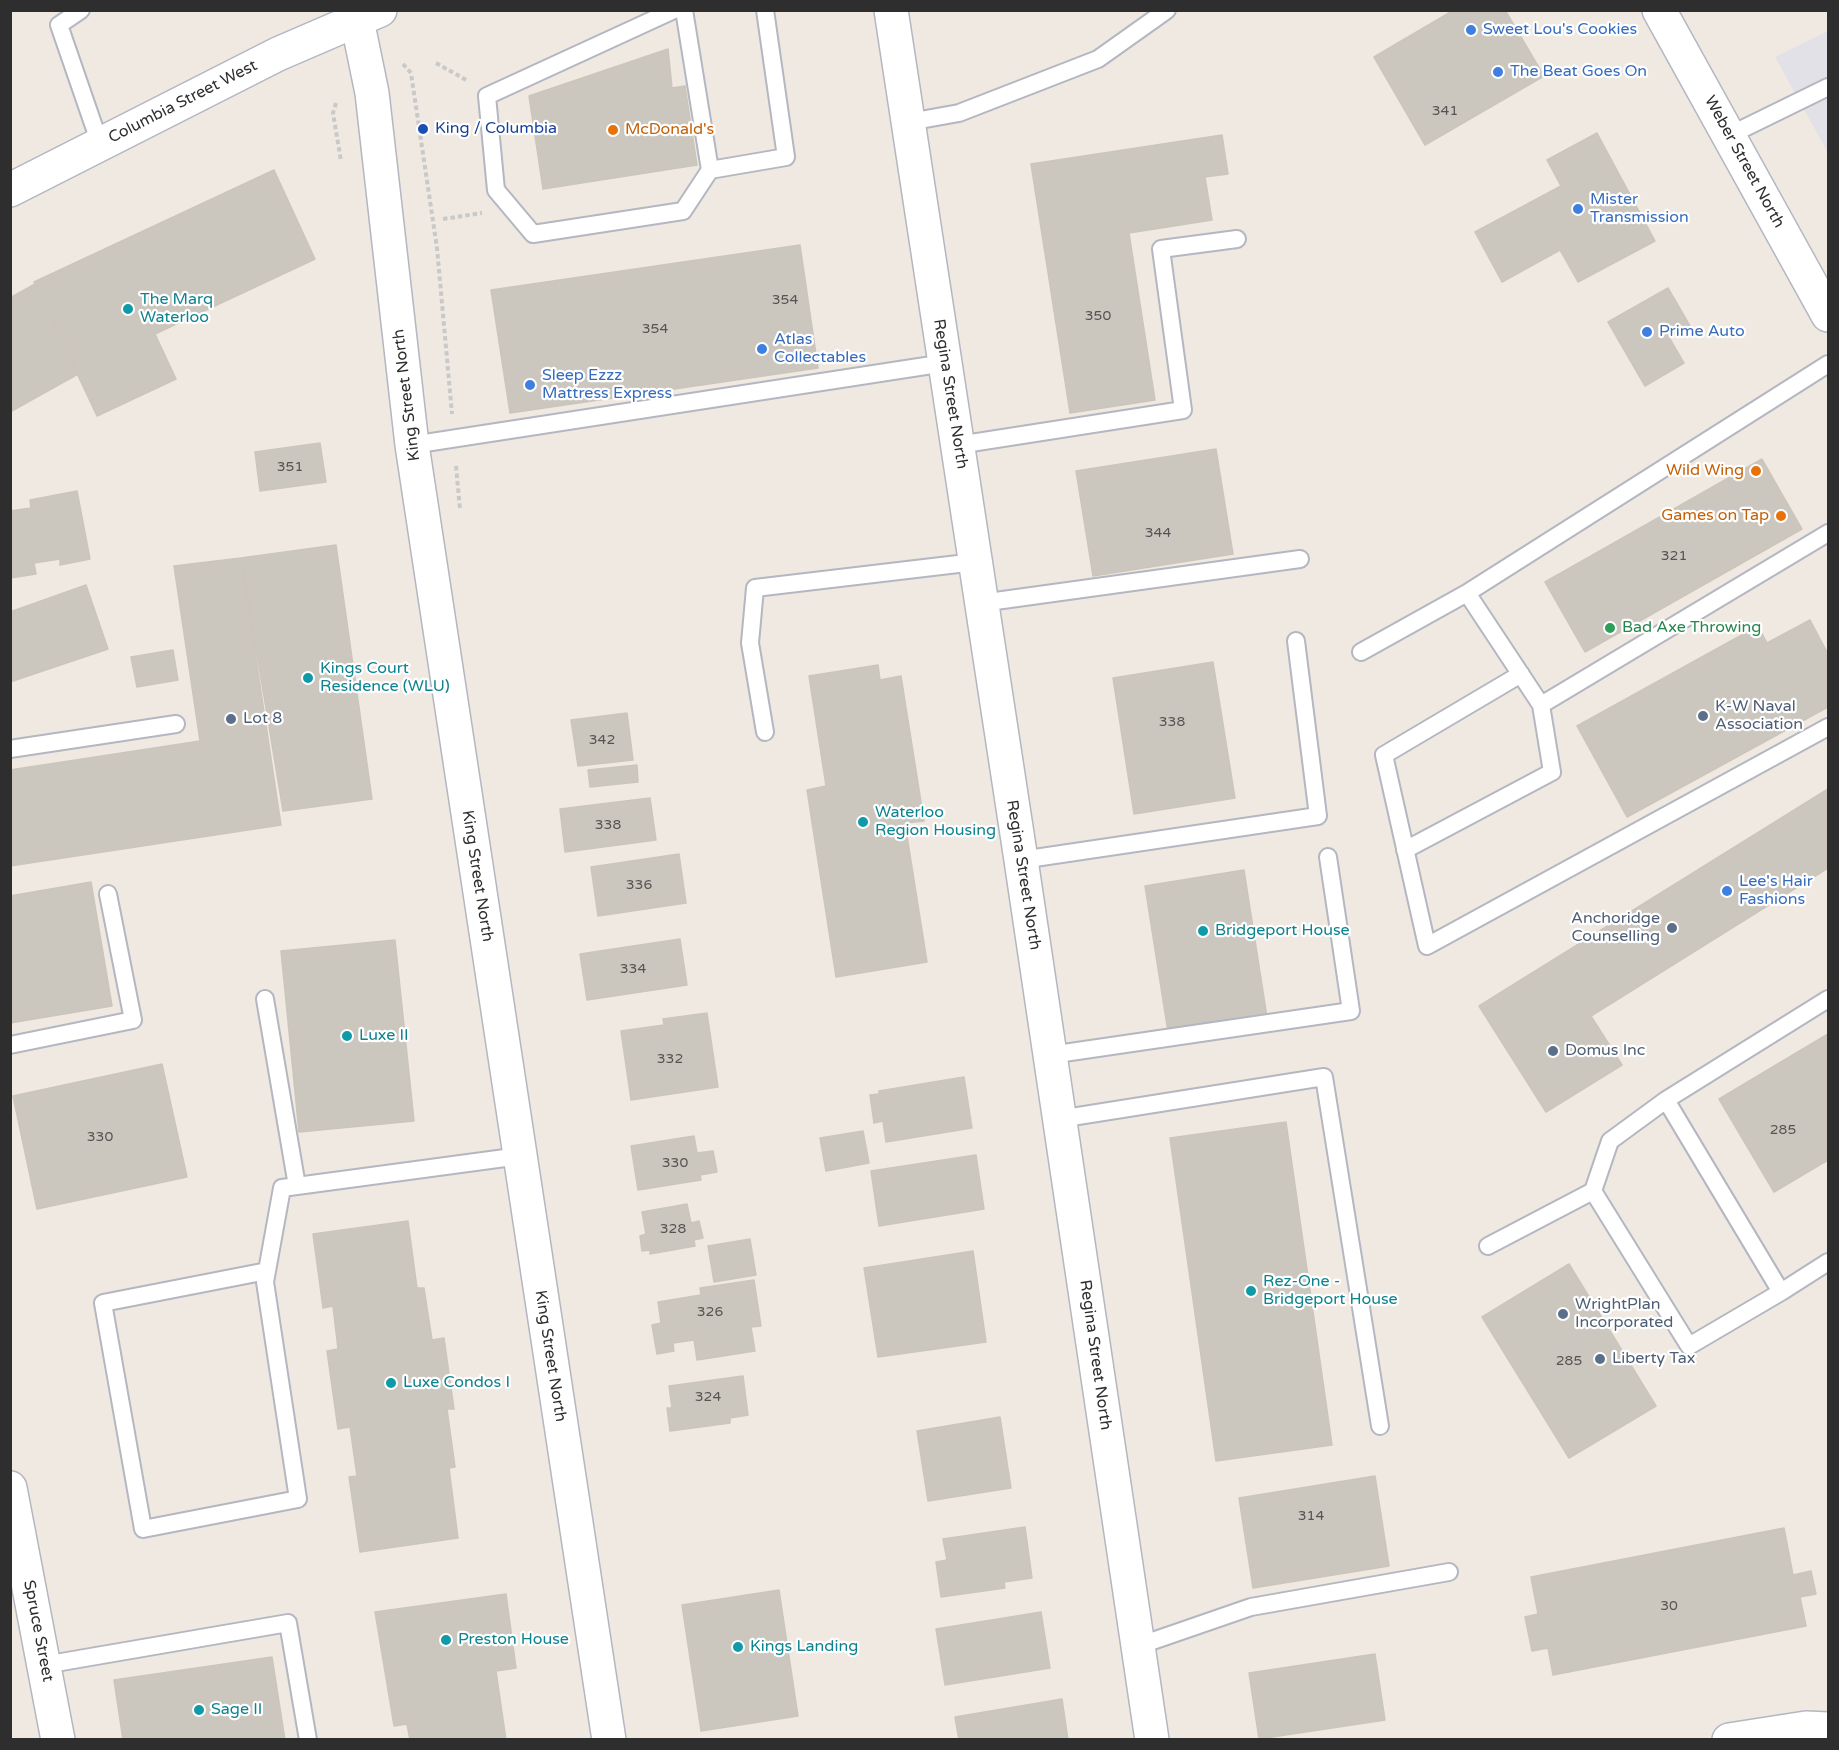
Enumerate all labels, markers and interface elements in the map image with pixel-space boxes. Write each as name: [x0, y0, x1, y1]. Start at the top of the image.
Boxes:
place label: Sweet Lou's Cookies: [1483, 20, 1637, 40]
marker: Sweet Lou's Cookies: [1464, 23, 1478, 37]
street label: Columbia Street West: [105, 56, 261, 148]
place label: The Beat Goes On: [1510, 62, 1647, 82]
marker: The Beat Goes On: [1491, 65, 1505, 79]
street label: Weber Street North: [1700, 93, 1788, 231]
house number: 341: [1432, 103, 1458, 119]
place label: King / Columbia: [435, 119, 557, 139]
place label: McDonald's: [625, 120, 714, 140]
marker: King / Columbia: [416, 122, 430, 136]
marker: McDonald's: [606, 123, 620, 137]
place label: Mister Transmission: [1590, 190, 1689, 228]
marker: Mister Transmission: [1571, 202, 1585, 216]
place label: The Marq Waterloo: [140, 290, 213, 328]
house number: 354: [772, 292, 798, 308]
marker: The Marq Waterloo: [121, 302, 135, 316]
house number: 350: [1085, 308, 1111, 324]
street label: Regina Street North: [929, 318, 971, 470]
house number: 354: [642, 321, 668, 337]
place label: Prime Auto: [1659, 322, 1745, 342]
marker: Prime Auto: [1640, 325, 1654, 339]
street label: King Street North: [389, 328, 425, 462]
place label: Atlas Collectables: [774, 330, 866, 368]
marker: Atlas Collectables: [755, 342, 769, 356]
place label: Sleep Ezzz Mattress Express: [542, 366, 672, 404]
marker: Sleep Ezzz Mattress Express: [523, 378, 537, 392]
house number: 351: [277, 459, 303, 475]
place label: Wild Wing: [1666, 461, 1744, 481]
marker: Wild Wing: [1749, 464, 1763, 478]
place label: Games on Tap: [1661, 506, 1769, 526]
marker: Games on Tap: [1774, 509, 1788, 523]
house number: 344: [1145, 525, 1171, 541]
house number: 321: [1661, 548, 1687, 564]
place label: Bad Axe Throwing: [1622, 618, 1761, 638]
marker: Bad Axe Throwing: [1603, 621, 1617, 635]
place label: Kings Court Residence (WLU): [320, 659, 450, 697]
marker: Kings Court Residence (WLU): [301, 671, 315, 685]
place label: K-W Naval Association: [1715, 697, 1803, 735]
place label: Lot 8: [243, 709, 282, 729]
marker: K-W Naval Association: [1696, 709, 1710, 723]
marker: Lot 8: [224, 712, 238, 726]
house number: 338: [1159, 714, 1185, 730]
house number: 342: [589, 732, 615, 748]
street label: Regina Street North: [1002, 799, 1044, 951]
place label: Waterloo Region Housing: [875, 803, 996, 841]
street label: King Street North: [457, 809, 497, 943]
marker: Waterloo Region Housing: [856, 815, 870, 829]
house number: 338: [595, 817, 621, 833]
place label: Lee's Hair Fashions: [1739, 872, 1813, 910]
house number: 336: [626, 877, 652, 893]
marker: Lee's Hair Fashions: [1720, 884, 1734, 898]
place label: Anchoridge Counselling: [1571, 909, 1660, 947]
place label: Bridgeport House: [1215, 921, 1350, 941]
marker: Anchoridge Counselling: [1665, 921, 1679, 935]
marker: Bridgeport House: [1196, 924, 1210, 938]
house number: 334: [620, 961, 646, 977]
place label: Luxe II: [359, 1026, 409, 1046]
marker: Luxe II: [340, 1029, 354, 1043]
place label: Domus Inc: [1565, 1041, 1645, 1061]
marker: Domus Inc: [1546, 1044, 1560, 1058]
house number: 332: [657, 1051, 683, 1067]
house number: 285: [1770, 1122, 1796, 1138]
house number: 330: [87, 1129, 113, 1145]
house number: 330: [662, 1155, 688, 1171]
house number: 328: [660, 1221, 686, 1237]
place label: Rez-One - Bridgeport House: [1263, 1272, 1398, 1310]
street label: Regina Street North: [1075, 1279, 1115, 1431]
marker: Rez-One - Bridgeport House: [1244, 1284, 1258, 1298]
street label: King Street North: [530, 1289, 570, 1423]
place label: WrightPlan Incorporated: [1575, 1295, 1673, 1333]
house number: 326: [697, 1304, 723, 1320]
marker: WrightPlan Incorporated: [1556, 1307, 1570, 1321]
place label: Liberty Tax: [1612, 1349, 1695, 1369]
marker: Liberty Tax: [1593, 1352, 1607, 1366]
house number: 285: [1556, 1353, 1582, 1369]
place label: Luxe Condos I: [403, 1373, 510, 1393]
marker: Luxe Condos I: [384, 1376, 398, 1390]
house number: 324: [695, 1389, 721, 1405]
house number: 314: [1298, 1508, 1324, 1524]
street label: Spruce Street: [19, 1579, 57, 1683]
house number: 30: [1660, 1598, 1678, 1614]
place label: Preston House: [458, 1630, 569, 1650]
marker: Preston House: [439, 1633, 453, 1647]
place label: Kings Landing: [750, 1637, 858, 1657]
marker: Kings Landing: [731, 1640, 745, 1654]
place label: Sage II: [211, 1700, 262, 1720]
marker: Sage II: [192, 1703, 206, 1717]

